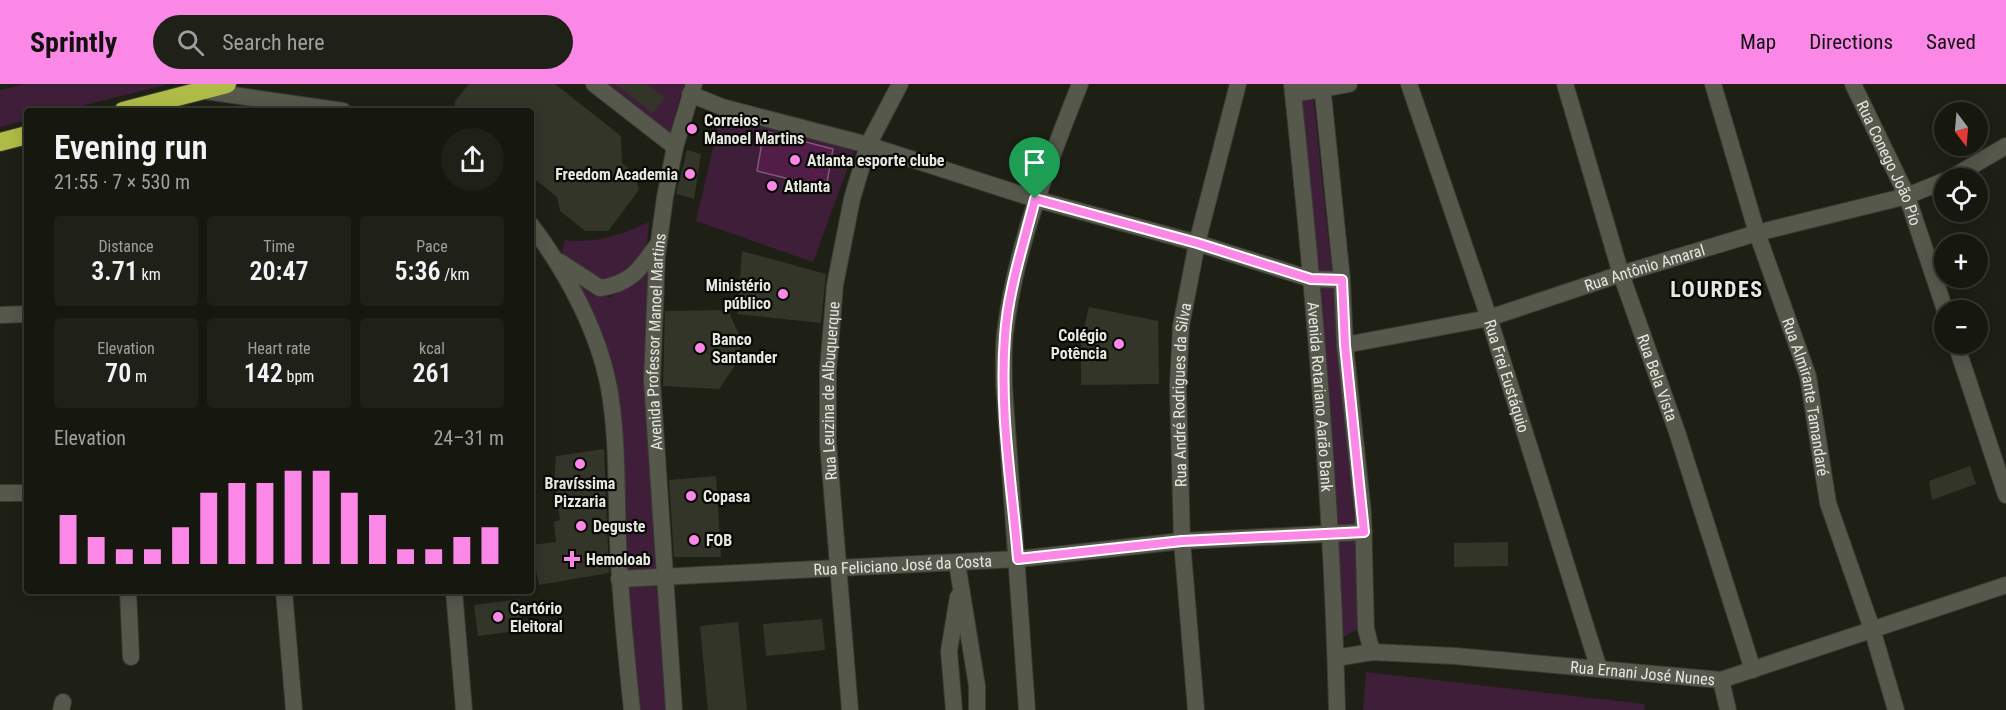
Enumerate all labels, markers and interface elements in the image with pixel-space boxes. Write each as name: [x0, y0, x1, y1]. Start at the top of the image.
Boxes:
search box: [153, 15, 573, 69]
text: Sprintly: [30, 26, 117, 59]
icon: search: [174, 26, 207, 59]
text: Search here: [222, 30, 325, 55]
text: Map: [1740, 30, 1776, 54]
text: Directions: [1809, 30, 1893, 54]
text: Saved: [1926, 30, 1976, 54]
street label: Rua Conego João Pio: [1853, 97, 1926, 228]
north arrow: [1934, 102, 1988, 156]
map controls: [1934, 102, 1988, 354]
place label: Correios - Manoel Martins: [704, 111, 804, 148]
marker: Correios - Manoel Martins: [685, 122, 699, 136]
text: Evening run: [54, 128, 208, 167]
button: share: [441, 128, 504, 191]
pin: [1009, 137, 1060, 199]
icon: arrive: [1018, 146, 1051, 179]
place label: Atlanta esporte clube: [807, 151, 945, 170]
marker: Atlanta esporte clube: [788, 153, 802, 167]
place label: Freedom Academia: [555, 165, 678, 184]
marker: Freedom Academia: [683, 167, 697, 181]
button: locate: [1934, 168, 1988, 222]
text: 21:55 · 7 × 530 m: [54, 170, 190, 194]
place label: Atlanta: [784, 177, 831, 196]
marker: Atlanta: [765, 179, 779, 193]
street label: Avenida Professor Manoel Martins: [642, 232, 670, 451]
button: +: [1934, 234, 1988, 288]
text: Distance: [98, 237, 154, 256]
text: Time: [263, 237, 295, 256]
text: Pace: [416, 237, 448, 256]
street label: Rua Antônio Amaral: [1582, 240, 1707, 295]
text: 3.71: [91, 256, 138, 286]
text: 20:47: [249, 256, 309, 286]
text: 5:36: [395, 256, 441, 286]
text: km: [138, 265, 161, 284]
text: /km: [441, 265, 469, 284]
place label: Ministério público: [706, 276, 771, 313]
district label: LOURDES: [1670, 277, 1764, 302]
marker: Ministério público: [776, 287, 790, 301]
button: −: [1934, 300, 1988, 354]
street label: Rua Leuzina de Albuquerque: [819, 301, 843, 481]
street label: Rua André Rodrigues da Silva: [1168, 301, 1195, 487]
street label: Avenida Rotariano Aarão Bank: [1304, 301, 1337, 493]
street label: Rua Almirante Tamandaré: [1778, 315, 1833, 477]
street label: Rua Frei Eustáquio: [1481, 317, 1534, 435]
place label: Colégio Potência: [1051, 326, 1107, 363]
place label: Banco Santander: [712, 330, 777, 367]
street label: Rua Bela Vista: [1634, 331, 1682, 424]
marker: Colégio Potência: [1112, 337, 1126, 351]
text: Elevation: [97, 339, 155, 358]
text: Heart rate: [247, 339, 311, 358]
text: kcal: [419, 339, 445, 358]
marker: Banco Santander: [693, 341, 707, 355]
text: 70: [105, 358, 131, 388]
text: 142: [244, 358, 283, 388]
text: 261: [412, 358, 452, 388]
text: m: [131, 367, 147, 386]
text: bpm: [283, 367, 314, 386]
text: Elevation: [54, 426, 126, 450]
text: 24–31 m: [433, 426, 504, 450]
marker: Bravíssima Pizzaria: [573, 457, 587, 471]
place label: Bravíssima Pizzaria: [545, 474, 616, 511]
place label: Copasa: [703, 487, 751, 506]
marker: Copasa: [684, 489, 698, 503]
place label: Deguste: [593, 517, 646, 536]
marker: Deguste: [574, 519, 588, 533]
place label: FOB: [706, 531, 732, 550]
marker: FOB: [687, 533, 701, 547]
marker: Hemoloab: [563, 550, 581, 568]
place label: Hemoloab: [586, 550, 651, 569]
street label: Rua Feliciano José da Costa: [813, 551, 992, 579]
place label: Cartório Eleitoral: [510, 599, 563, 636]
marker: Cartório Eleitoral: [491, 610, 505, 624]
street label: Rua Ernani José Nunes: [1569, 657, 1716, 689]

